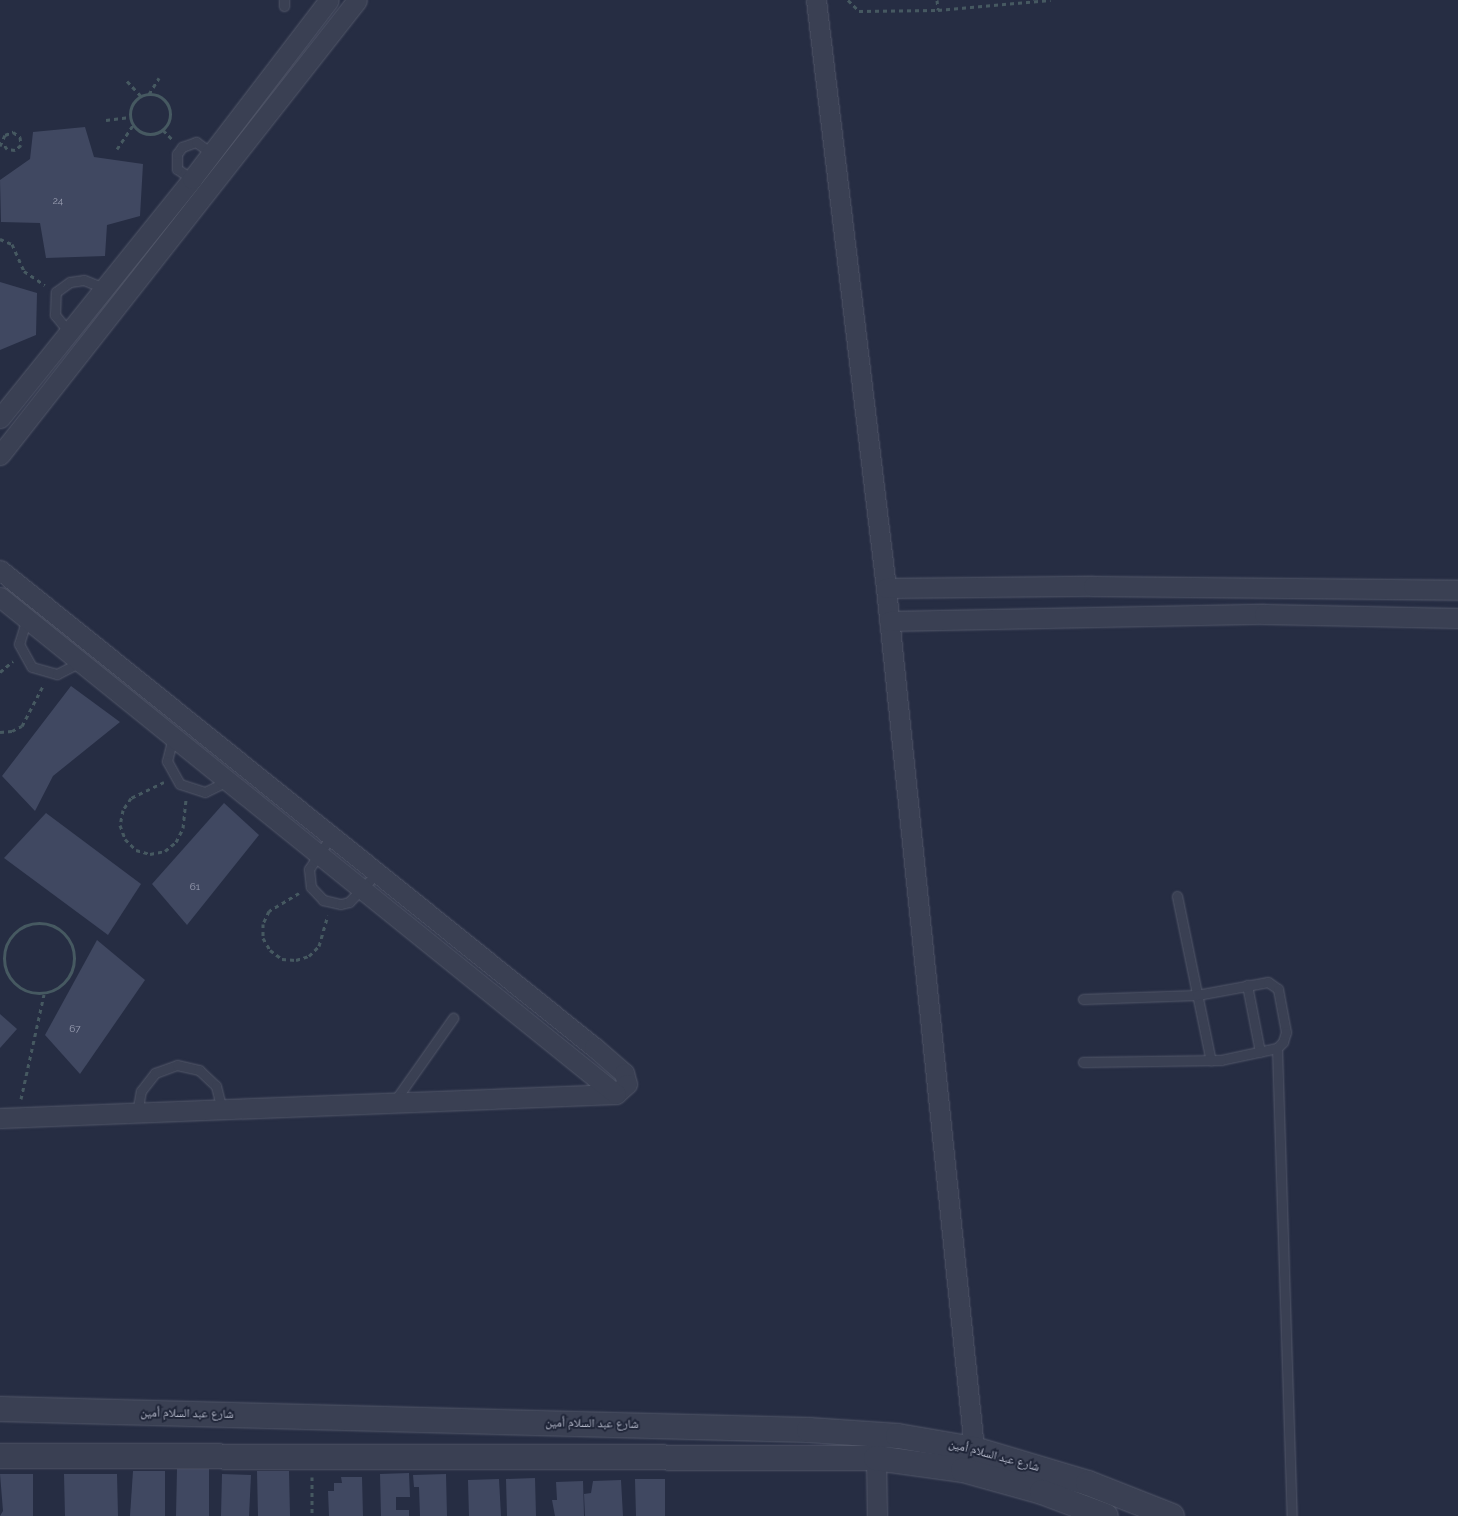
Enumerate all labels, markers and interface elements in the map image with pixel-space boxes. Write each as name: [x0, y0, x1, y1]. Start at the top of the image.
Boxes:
house number: 24: [53, 195, 63, 207]
house number: 61: [190, 881, 200, 893]
house number: 67: [69, 1023, 81, 1035]
street label: شارع عبد السلام أمين: [140, 1406, 234, 1422]
street label: شارع عبد السلام أمين: [545, 1416, 639, 1432]
street label: شارع عبد السلام أمين: [947, 1437, 1041, 1475]

